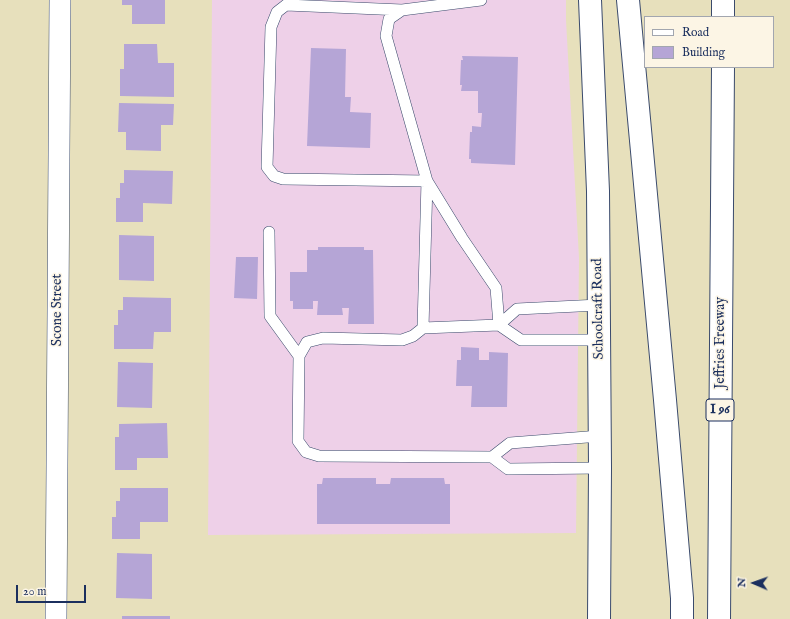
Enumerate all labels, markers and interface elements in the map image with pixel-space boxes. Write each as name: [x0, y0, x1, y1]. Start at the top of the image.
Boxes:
legend: [644, 16, 774, 68]
text: Road: [682, 25, 709, 40]
text: Building: [682, 45, 725, 60]
street label: Schoolcraft Road: [590, 258, 608, 360]
street label: Scone Street: [50, 274, 66, 346]
street label: Jeffries Freeway: [713, 297, 729, 389]
road number: I 96: [706, 399, 734, 421]
north arrow: [734, 563, 774, 603]
scale bar: [18, 577, 88, 603]
text: N: [735, 578, 749, 588]
text: 20 m: [23, 584, 46, 599]

